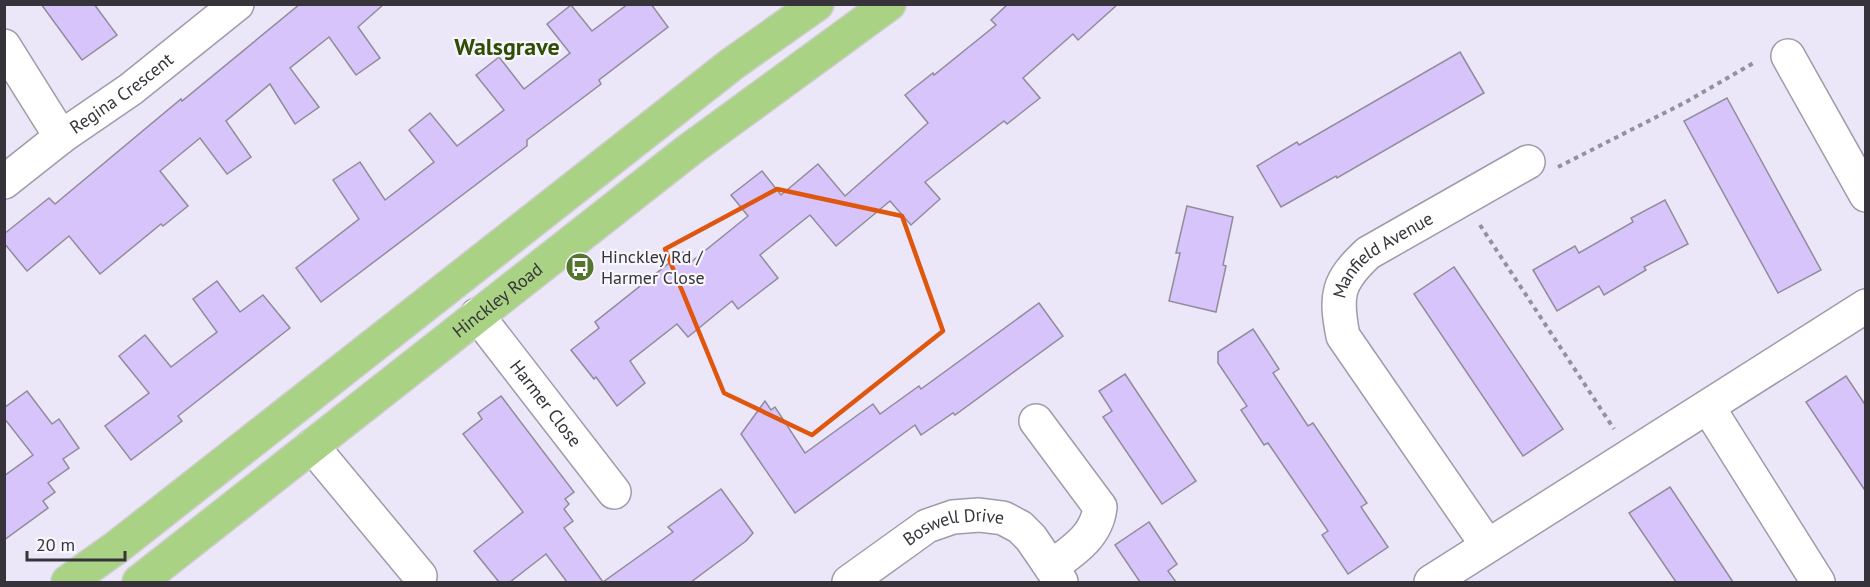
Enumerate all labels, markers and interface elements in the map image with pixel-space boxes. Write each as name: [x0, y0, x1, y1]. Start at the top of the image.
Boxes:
district label: Walsgrave: [454, 31, 560, 62]
street label: Regina Crescent: [65, 48, 178, 139]
street label: Manfield Avenue: [1327, 206, 1437, 300]
place label: Hinckley Rd / Harmer Close: [601, 245, 705, 289]
bus stop icon: Hinckley Rd / Harmer Close: [564, 251, 596, 283]
street label: Hinckley Road: [448, 257, 547, 342]
street label: Harmer Close: [505, 355, 587, 451]
street label: Boswell Drive: [898, 503, 1006, 551]
scale bar: [27, 524, 124, 562]
text: 20 m: [36, 533, 75, 556]

